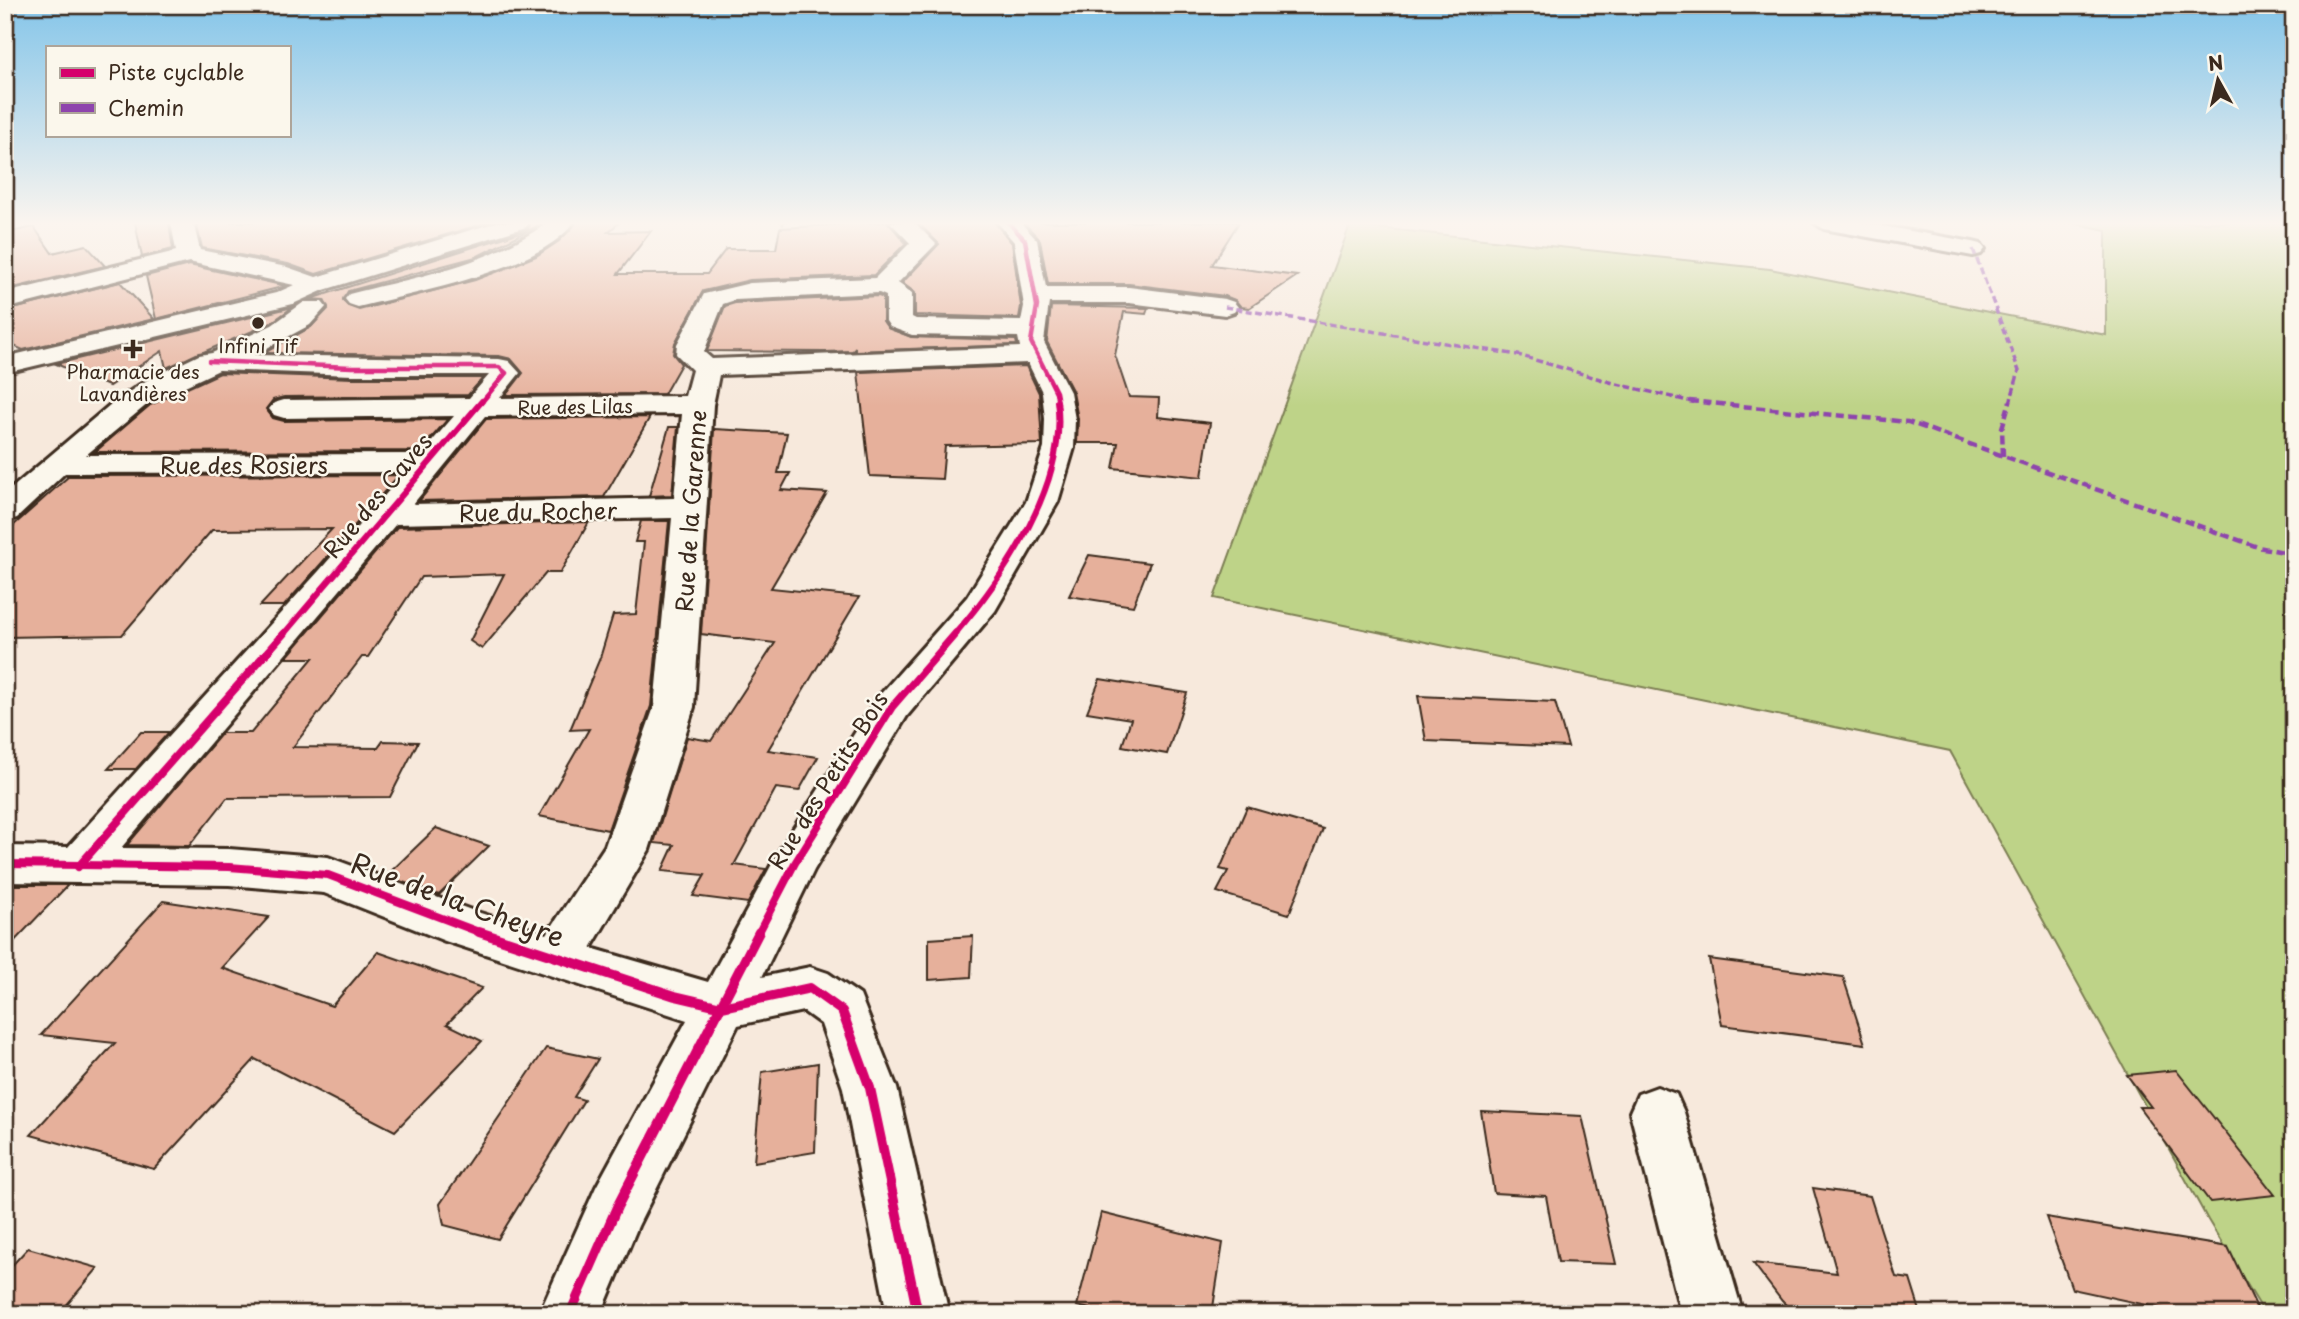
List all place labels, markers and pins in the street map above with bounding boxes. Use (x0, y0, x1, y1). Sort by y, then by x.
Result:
marker: Infini Tif (250, 315, 266, 331)
place label: Infini Tif (219, 331, 299, 359)
marker: Pharmacie des Lavandières (125, 341, 141, 357)
place label: Pharmacie des Lavandières (66, 357, 200, 407)

